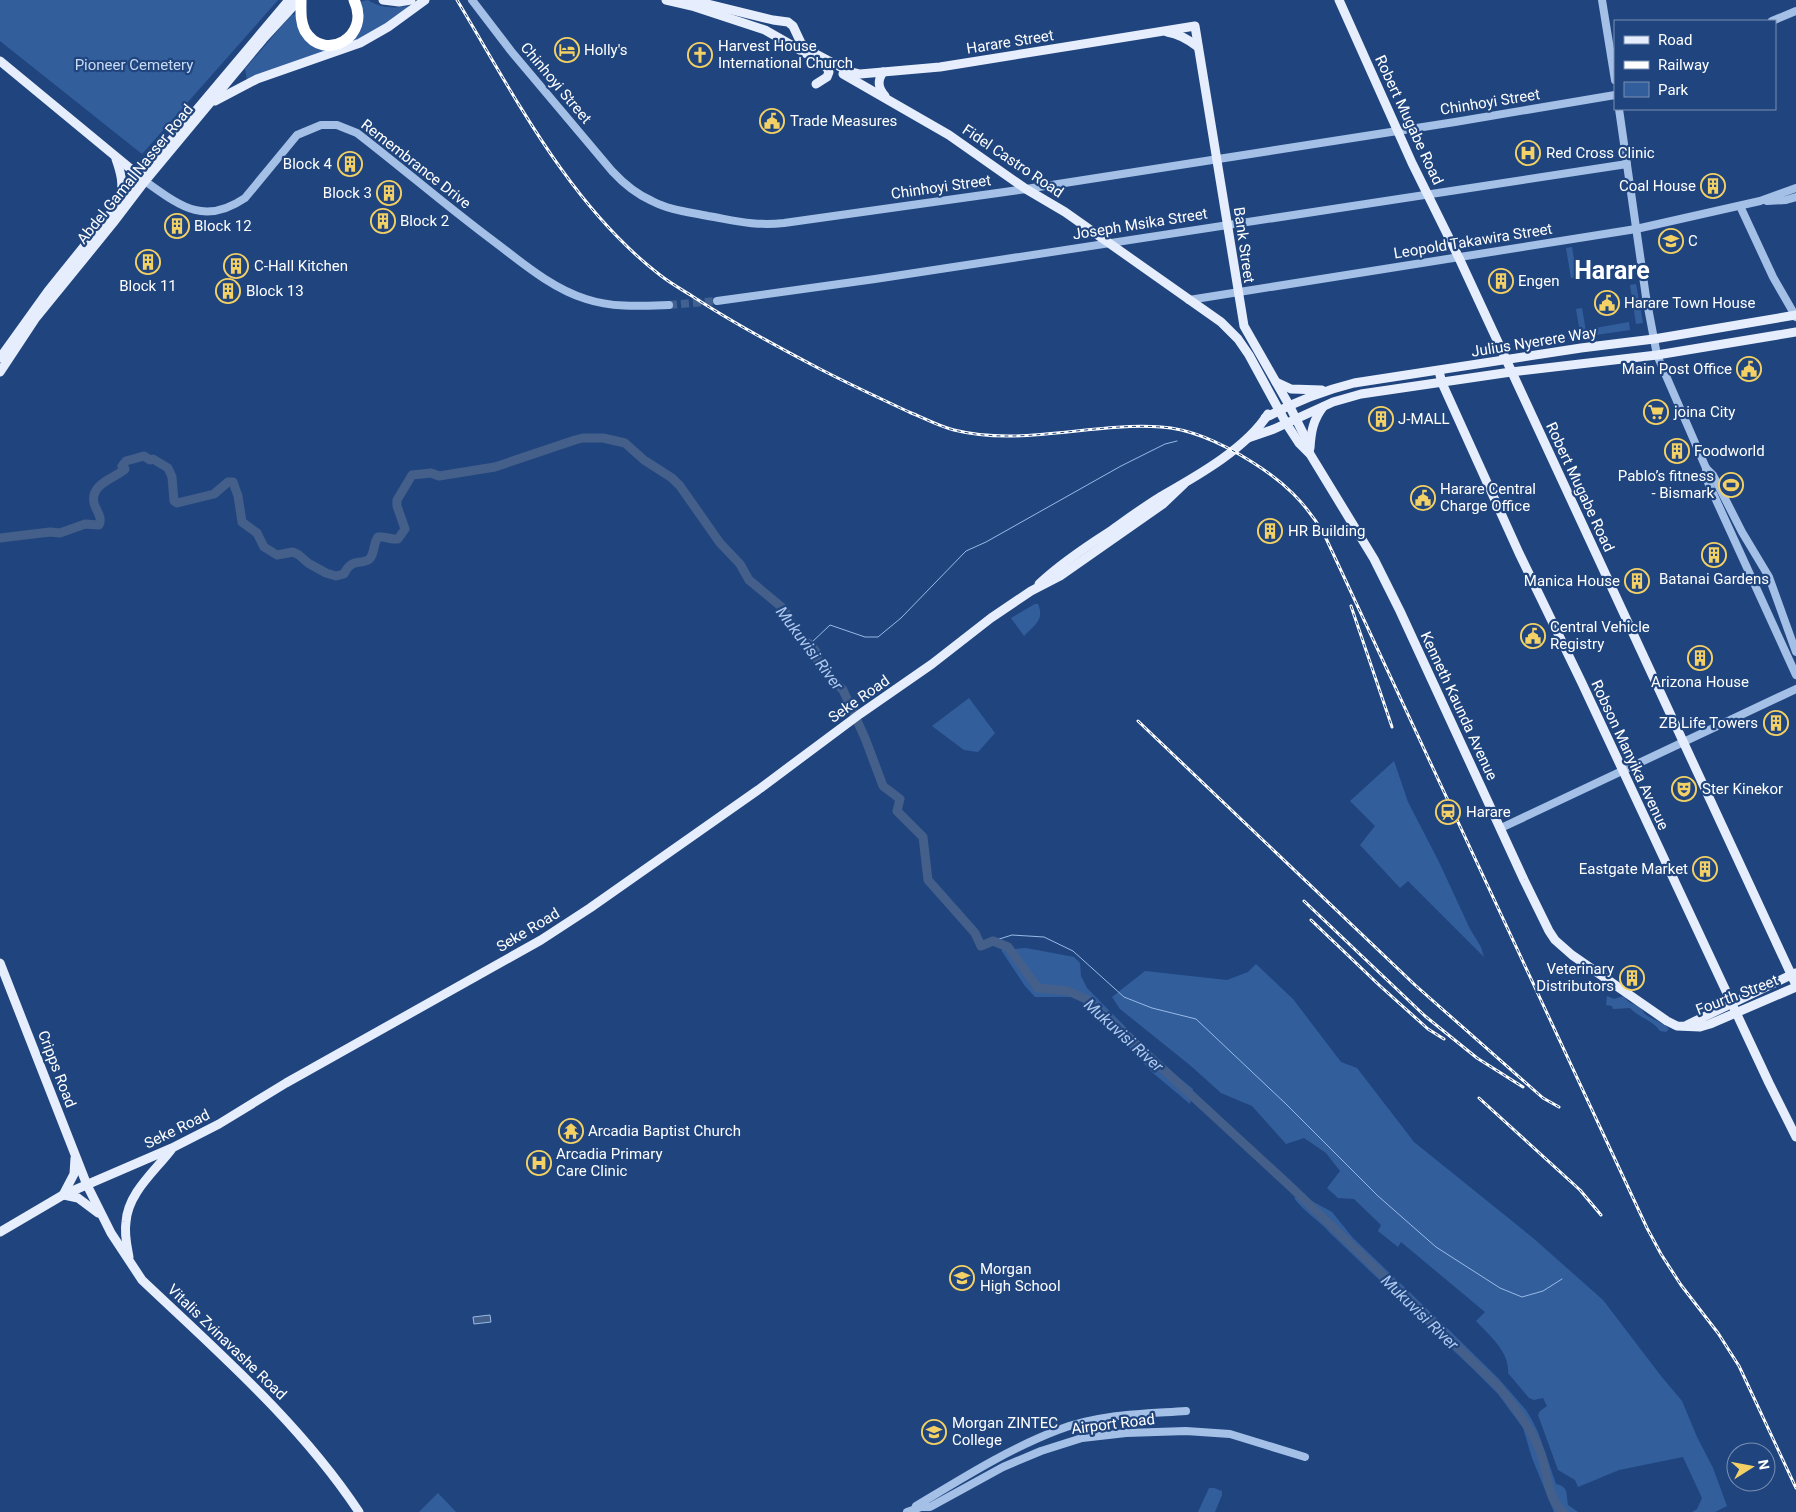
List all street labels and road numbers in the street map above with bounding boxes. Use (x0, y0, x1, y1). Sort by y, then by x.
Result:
street label: Harare Street (965, 26, 1055, 58)
street label: Chinhoyi Street (517, 39, 595, 127)
street label: Robert Mugabe Road (1371, 52, 1447, 188)
street label: Chinhoyi Street (1439, 85, 1541, 119)
street label: Abdel Gamal Nasser Road (73, 100, 197, 248)
street label: Remembrance Drive (358, 116, 475, 212)
street label: Fidel Castro Road (959, 121, 1067, 201)
street label: Chinhoyi Street (890, 171, 992, 203)
street label: Joseph Msika Street (1071, 204, 1209, 244)
street label: Bank Street (1230, 206, 1258, 284)
street label: Leopold Takawira Street (1392, 220, 1554, 262)
street label: Julius Nyerere Way (1470, 323, 1598, 361)
street label: Robert Mugabe Road (1542, 419, 1618, 555)
street label: Kenneth Kaunda Avenue (1417, 629, 1501, 783)
street label: Seke Road (825, 671, 893, 727)
street label: Robson Manyika Avenue (1587, 677, 1673, 833)
street label: Seke Road (493, 904, 563, 956)
street label: Fourth Street (1693, 971, 1781, 1019)
street label: Cripps Road (34, 1028, 80, 1110)
street label: Seke Road (141, 1105, 213, 1153)
street label: Vitalis Zvinavashe Road (164, 1280, 290, 1404)
street label: Airport Road (1070, 1410, 1156, 1438)

